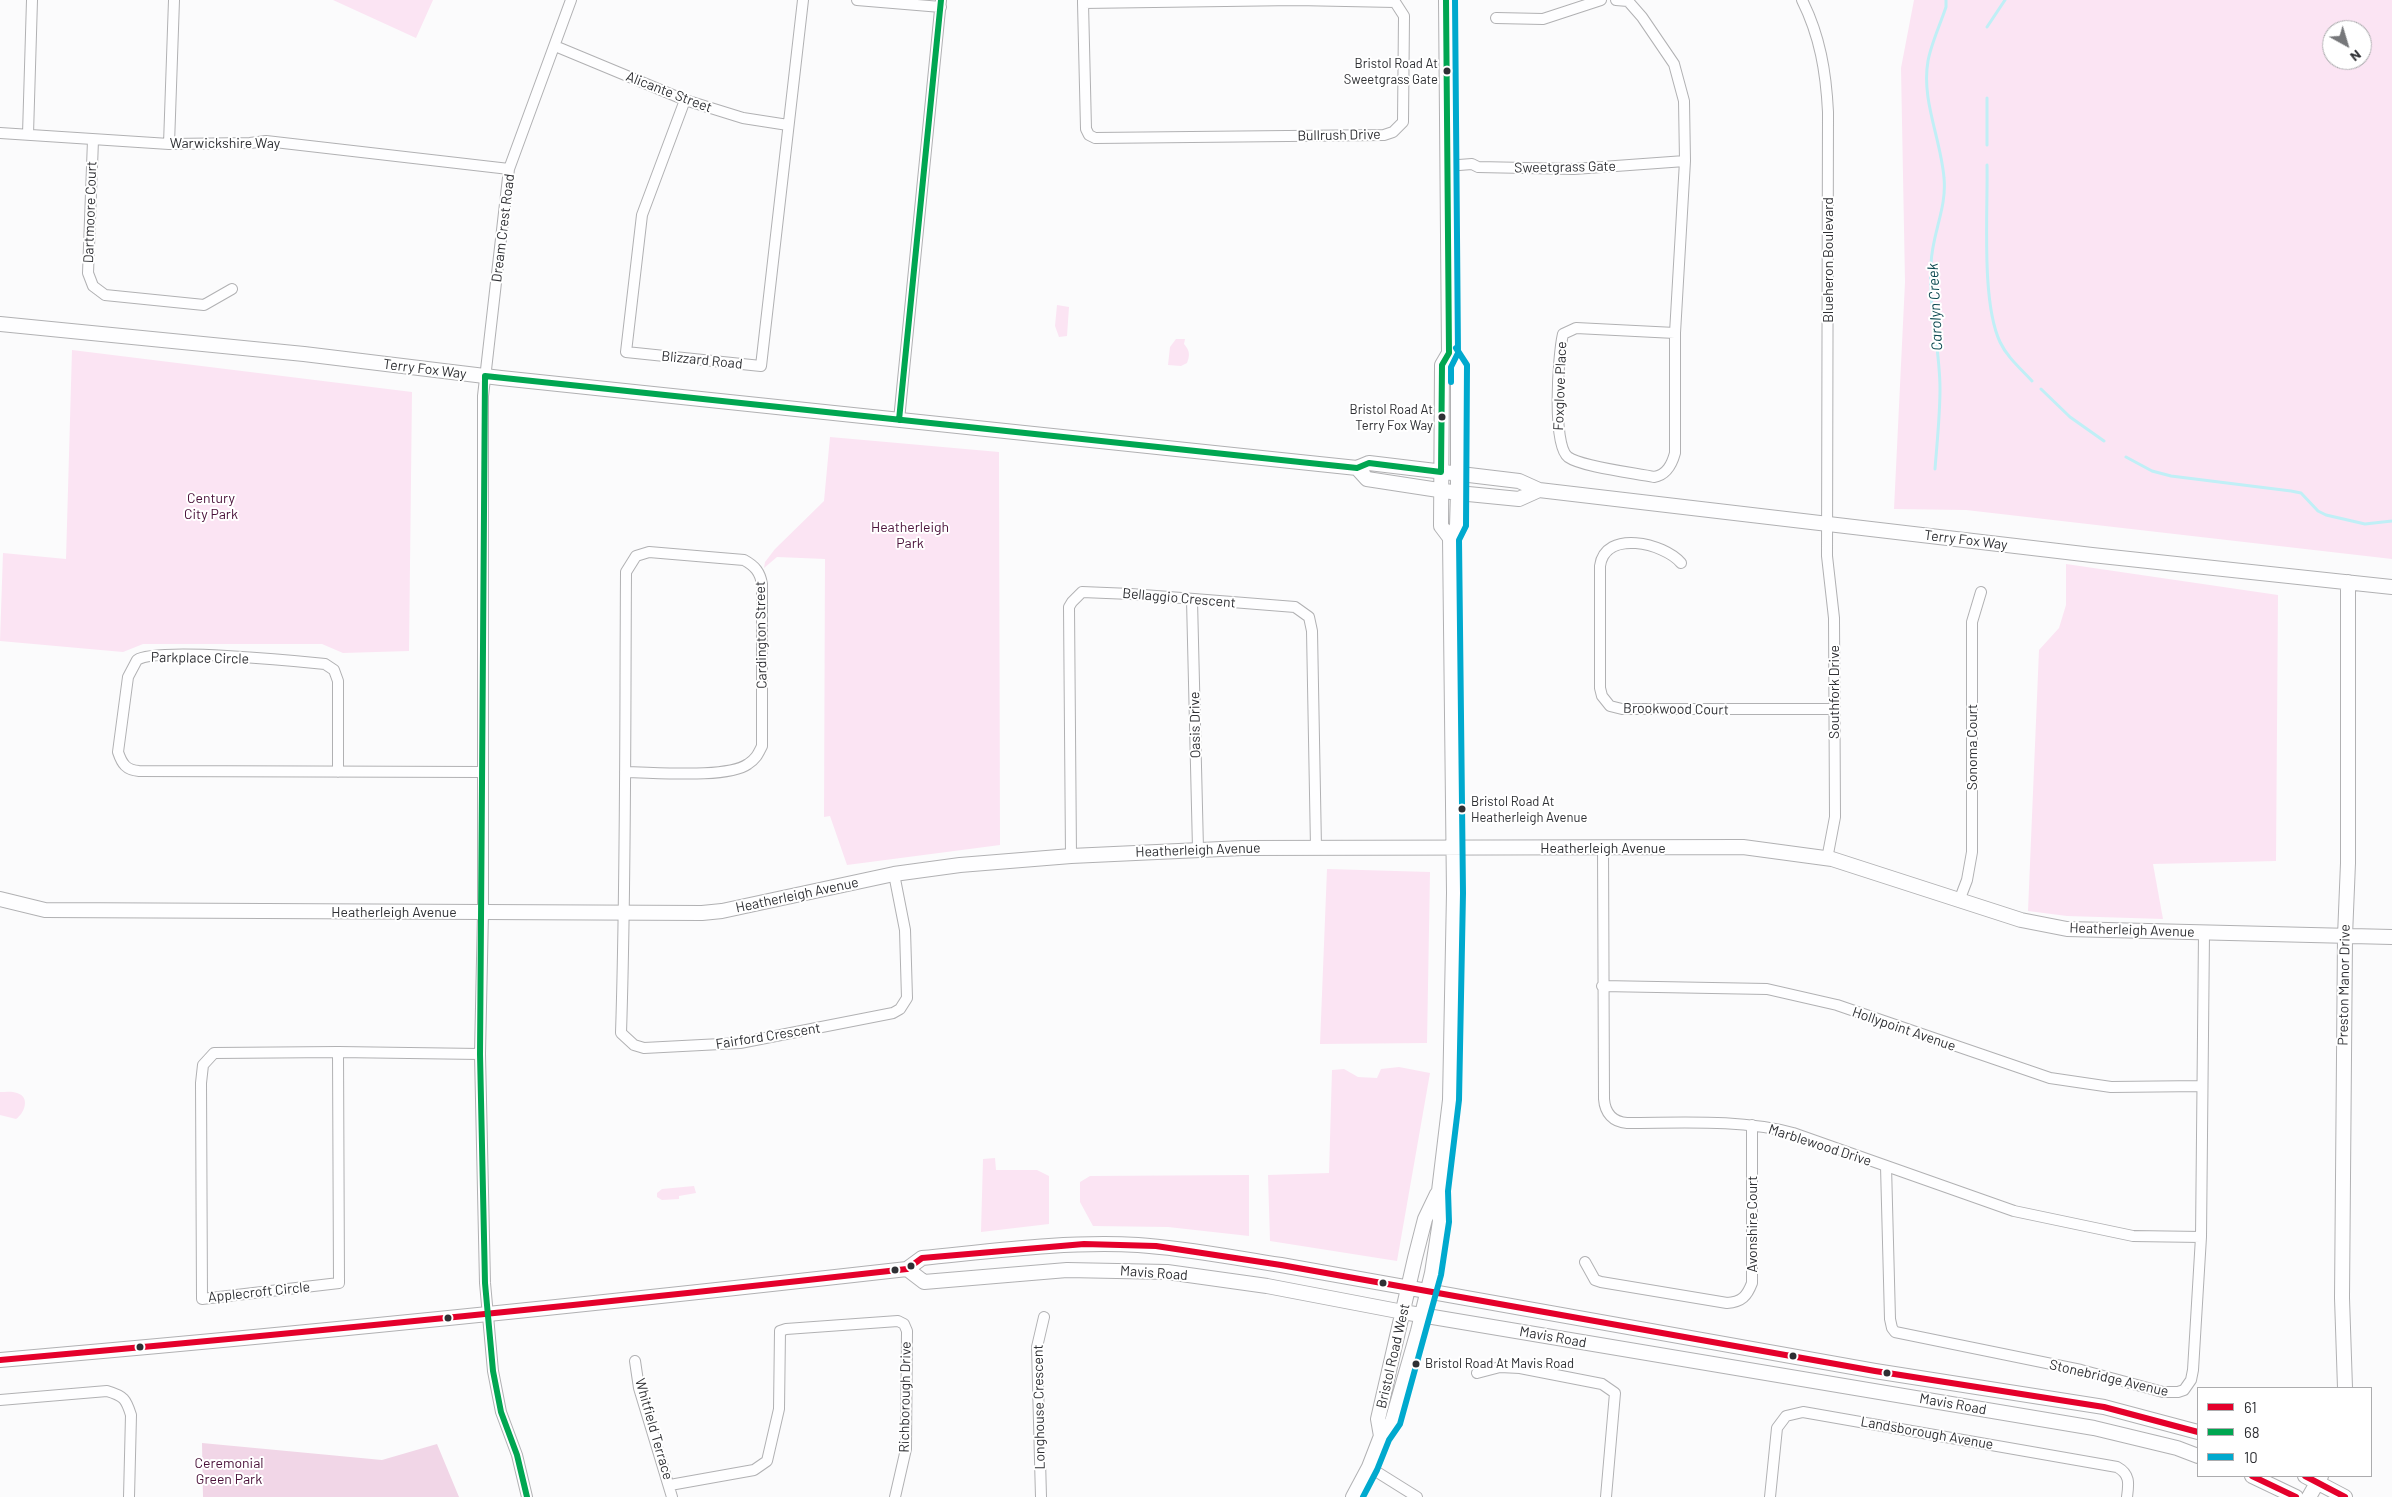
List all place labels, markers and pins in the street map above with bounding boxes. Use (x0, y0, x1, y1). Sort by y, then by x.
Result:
place label: Bristol Road At Sweetgrass Gate (1344, 56, 1438, 87)
marker: Bristol Road At Sweetgrass Gate (1442, 66, 1452, 76)
place label: Bristol Road At Terry Fox Way (1350, 402, 1433, 433)
marker: Bristol Road At Terry Fox Way (1437, 412, 1447, 422)
place label: Bristol Road At Heatherleigh Avenue (1471, 794, 1587, 825)
marker: Bristol Road At Heatherleigh Avenue (1457, 804, 1467, 814)
unlabelled marker (906, 1261, 916, 1271)
unlabelled marker (890, 1265, 900, 1275)
unlabelled marker (1378, 1278, 1388, 1288)
unlabelled marker (443, 1313, 453, 1323)
unlabelled marker (135, 1342, 145, 1352)
unlabelled marker (1788, 1351, 1798, 1361)
place label: Bristol Road At Mavis Road (1425, 1356, 1574, 1372)
marker: Bristol Road At Mavis Road (1411, 1359, 1421, 1369)
unlabelled marker (1882, 1368, 1892, 1378)

